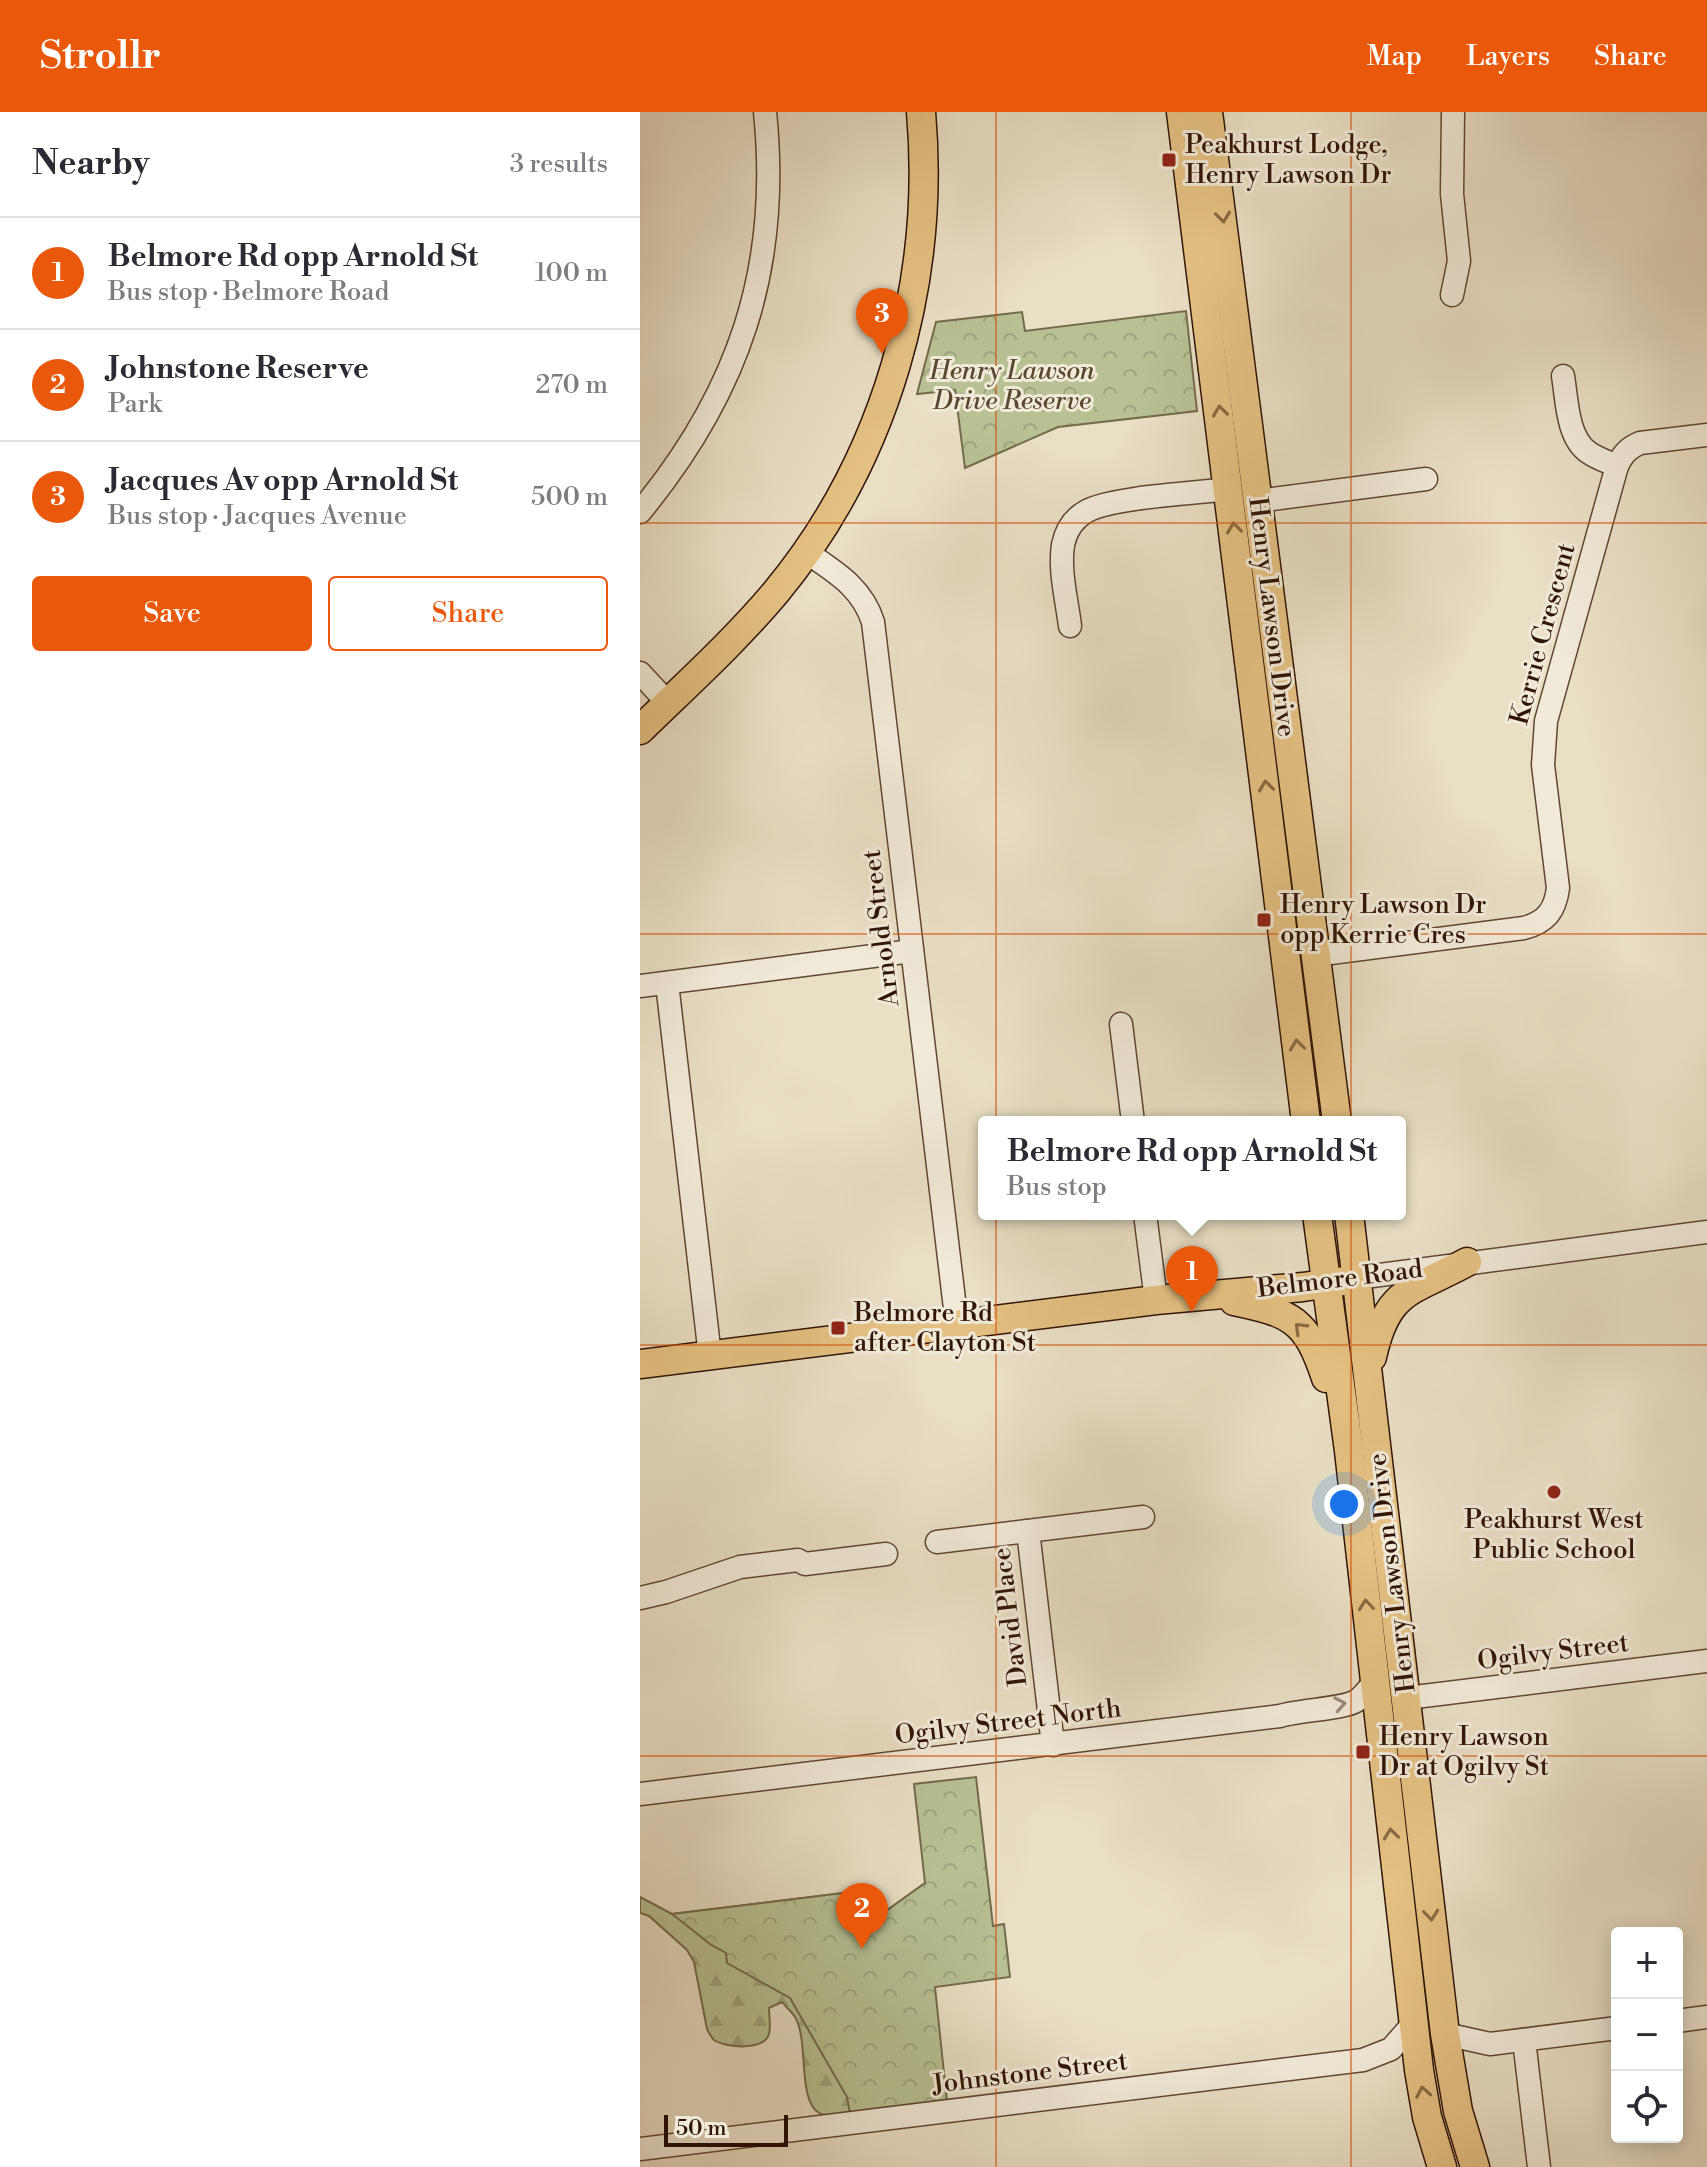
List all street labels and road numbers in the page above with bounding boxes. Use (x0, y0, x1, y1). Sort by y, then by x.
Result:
street label: Henry Lawson Drive (1241, 495, 1303, 739)
street label: Kerrie Crescent (1503, 540, 1583, 728)
street label: Arnold Street (855, 848, 907, 1009)
street label: Belmore Road (1255, 1253, 1425, 1305)
street label: Henry Lawson Drive (1361, 1451, 1423, 1695)
street label: David Place (986, 1546, 1034, 1688)
street label: Ogilvy Street (1476, 1627, 1630, 1677)
street label: Ogilvy Street North (893, 1692, 1123, 1752)
street label: Johnstone Street (930, 2045, 1129, 2101)

